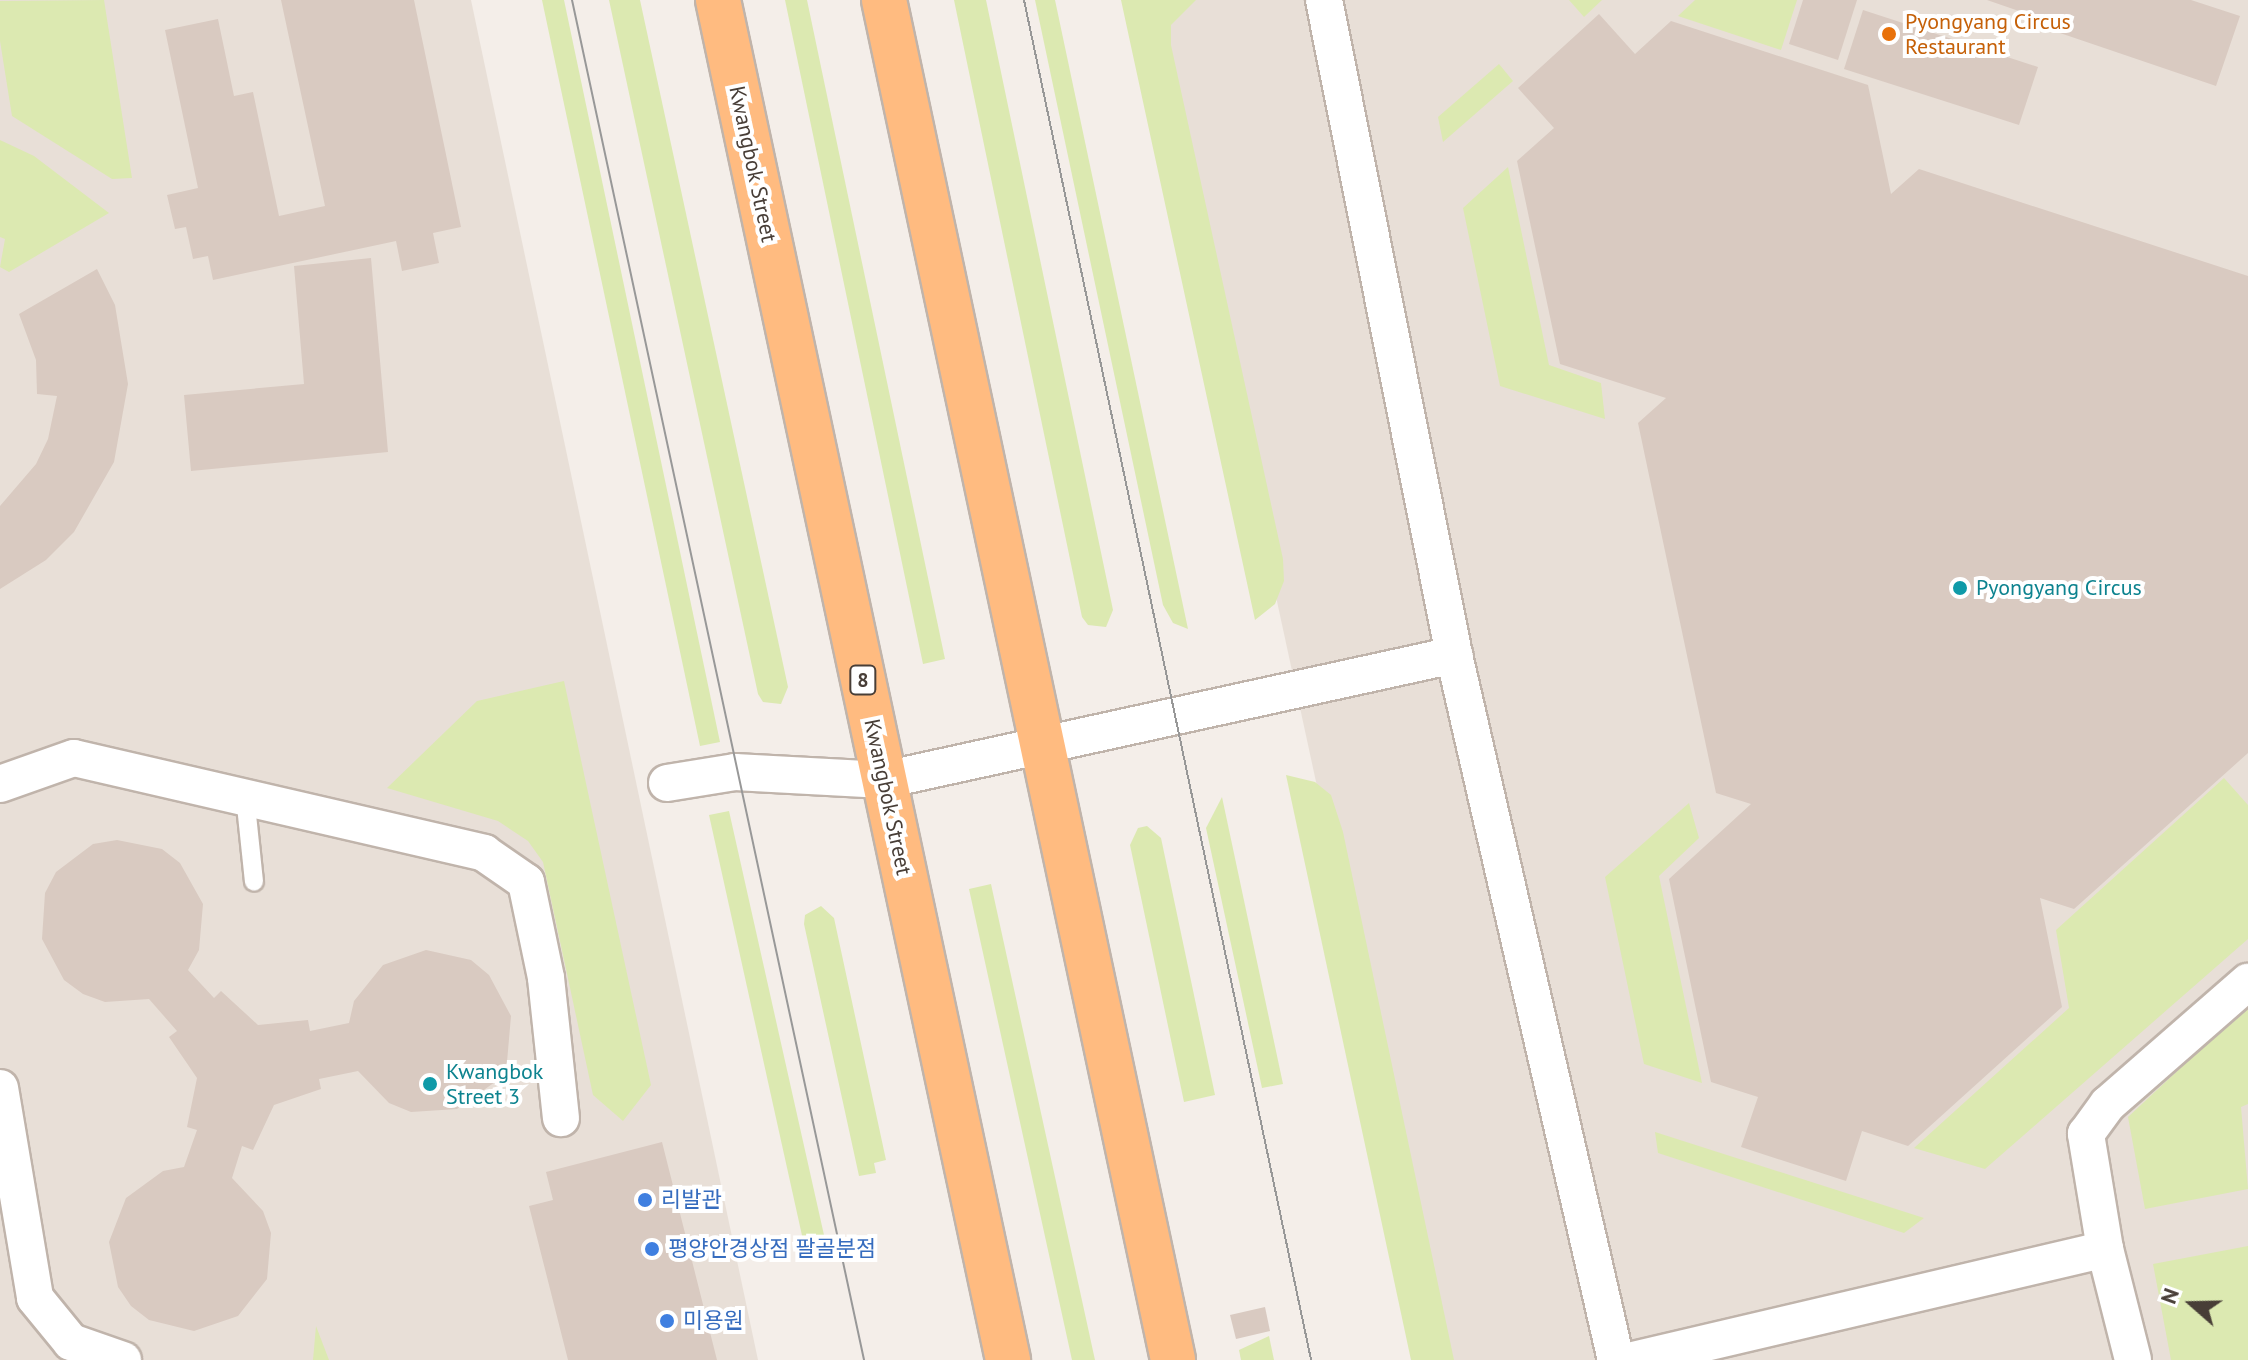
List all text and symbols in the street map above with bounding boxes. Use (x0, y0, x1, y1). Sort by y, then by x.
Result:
place label: Pyongyang Circus Restaurant (1905, 8, 2071, 60)
marker: Pyongyang Circus Restaurant (1880, 25, 1898, 43)
street label: Kwangbok Street (724, 83, 782, 245)
place label: Pyongyang Circus (1976, 575, 2142, 601)
marker: Pyongyang Circus (1951, 579, 1969, 597)
road number: 8 (849, 664, 877, 696)
street label: Kwangbok Street (859, 716, 917, 878)
place label: Kwangbok Street 3 (446, 1058, 543, 1110)
marker: Kwangbok Street 3 (421, 1075, 439, 1093)
place label: 리발관 (661, 1187, 722, 1213)
marker: 리발관 (636, 1191, 654, 1209)
place label: 평양안경상점 팔골분점 (668, 1236, 876, 1262)
marker: 평양안경상점 팔골분점 (643, 1240, 661, 1258)
north arrow (2152, 1264, 2232, 1344)
text: N (2154, 1284, 2185, 1307)
place label: 미용원 (683, 1308, 744, 1334)
marker: 미용원 (658, 1312, 676, 1330)

